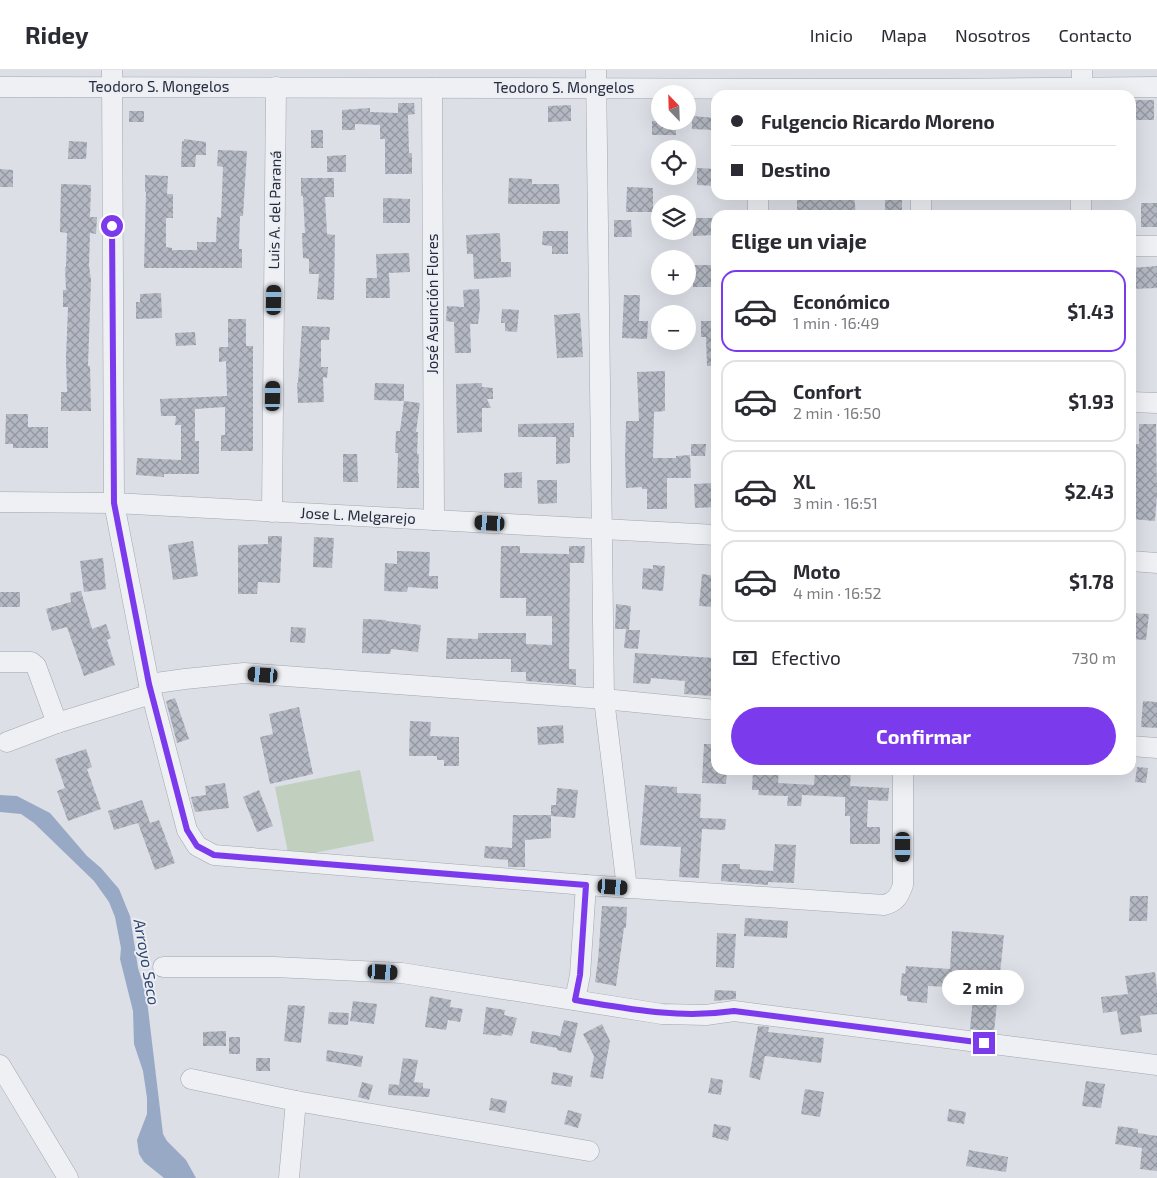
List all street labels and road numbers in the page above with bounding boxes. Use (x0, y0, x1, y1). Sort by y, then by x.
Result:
street label: Teodoro S. Mongelos (89, 77, 229, 95)
street label: Teodoro S. Mongelos (494, 78, 634, 96)
street label: Luis A. del Paraná (264, 150, 284, 270)
street label: José Asunción Flores (423, 234, 441, 374)
street label: Jose L. Melgarejo (300, 503, 416, 528)

